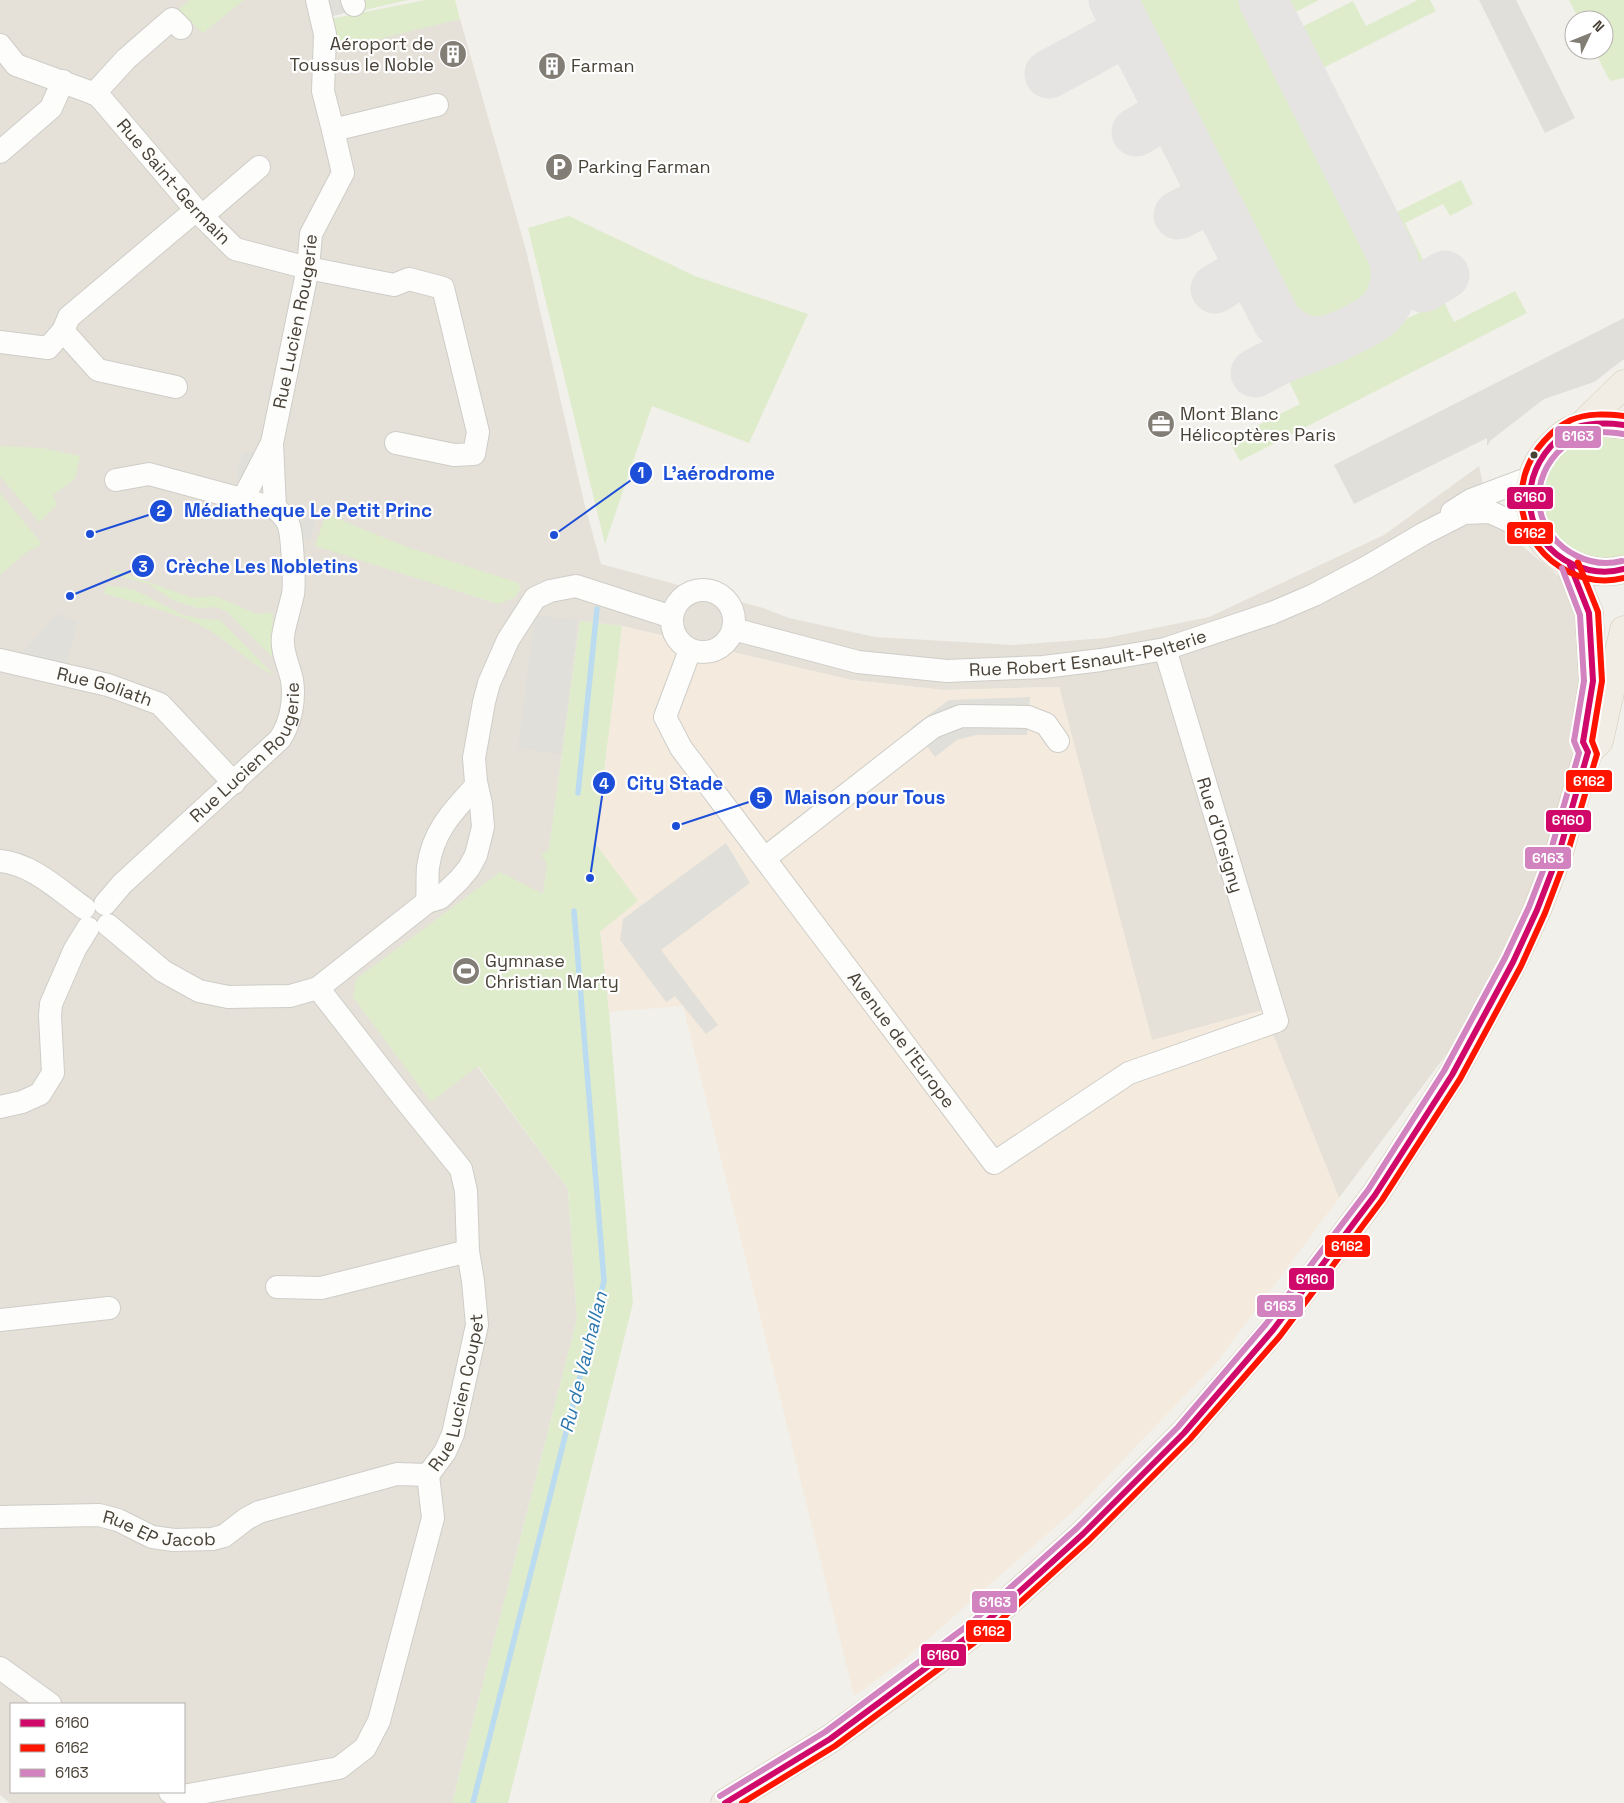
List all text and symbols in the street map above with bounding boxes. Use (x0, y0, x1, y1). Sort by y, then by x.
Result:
north arrow (1564, 10, 1614, 60)
text: N (1589, 17, 1608, 36)
place label: Aéroport de Toussus le Noble (290, 32, 434, 76)
building icon: Aéroport de Toussus le Noble (438, 39, 468, 69)
building icon: Farman (537, 51, 567, 81)
place label: Farman (571, 54, 635, 77)
street label: Rue Saint-Germain (112, 113, 236, 249)
parking icon: Parking Farman (544, 152, 574, 182)
place label: Parking Farman (578, 155, 711, 178)
street label: Rue Lucien Rougerie (267, 233, 322, 411)
place label: Mont Blanc Hélicoptères Paris (1180, 402, 1336, 446)
office icon: Mont Blanc Hélicoptères Paris (1146, 409, 1176, 439)
line badge: 6163 (1554, 425, 1602, 449)
text: 6163 (1562, 427, 1594, 445)
unlabelled marker (1529, 450, 1539, 460)
callout: L'aérodrome (628, 456, 786, 490)
text: L'aérodrome (663, 461, 775, 486)
text: 1 (638, 463, 644, 482)
line badge: 6160 (1506, 486, 1554, 510)
text: 6160 (1514, 488, 1546, 506)
callout: Médiatheque Le Petit Princ (149, 494, 442, 528)
text: Médiatheque Le Petit Princ (184, 498, 432, 523)
text: 2 (157, 501, 166, 520)
line badge: 6162 (1506, 521, 1554, 545)
text: 6162 (1514, 524, 1546, 542)
callout: Crèche Les Nobletins (130, 549, 368, 583)
text: Crèche Les Nobletins (166, 554, 358, 579)
text: 3 (138, 557, 148, 576)
street label: Rue Robert Esnault-Pelterie (968, 624, 1209, 681)
street label: Rue Goliath (55, 662, 156, 711)
street label: Rue Lucien Rougerie (185, 682, 304, 827)
callout: City Stade (591, 766, 733, 800)
line badge: 6162 (1565, 769, 1613, 793)
text: City Stade (627, 771, 723, 796)
text: 6162 (1573, 772, 1605, 790)
text: 4 (599, 774, 609, 793)
street label: Rue d'Orsigny (1192, 774, 1249, 895)
callout: Maison pour Tous (749, 781, 955, 815)
text: Maison pour Tous (785, 785, 945, 810)
text: 5 (756, 788, 766, 807)
line badge: 6160 (1545, 809, 1592, 833)
text: 6160 (1552, 811, 1584, 829)
line badge: 6163 (1524, 846, 1572, 870)
text: 6163 (1532, 849, 1564, 867)
place label: Gymnase Christian Marty (485, 949, 619, 993)
sports icon: Gymnase Christian Marty (451, 956, 481, 986)
street label: Avenue de l'Europe (843, 967, 960, 1112)
line badge: 6162 (1324, 1234, 1371, 1258)
text: 6162 (1331, 1237, 1363, 1255)
line badge: 6160 (1288, 1267, 1335, 1291)
text: 6160 (1296, 1270, 1328, 1288)
water label: Ru de Vauhallan (554, 1289, 613, 1435)
line badge: 6163 (1256, 1294, 1304, 1318)
text: 6163 (1264, 1297, 1296, 1315)
street label: Rue Lucien Coupet (423, 1313, 488, 1476)
street label: Rue EP Jacob (100, 1505, 216, 1551)
line badge: 6163 (971, 1590, 1018, 1614)
text: 6163 (979, 1593, 1011, 1611)
line badge: 6162 (965, 1619, 1012, 1643)
text: 6162 (973, 1622, 1005, 1640)
line badge: 6160 (920, 1643, 967, 1667)
text: 6160 (927, 1646, 959, 1664)
legend (10, 1703, 185, 1793)
text: 6160 (55, 1713, 89, 1732)
text: 6162 (55, 1738, 89, 1757)
text: 6163 (55, 1763, 89, 1782)

